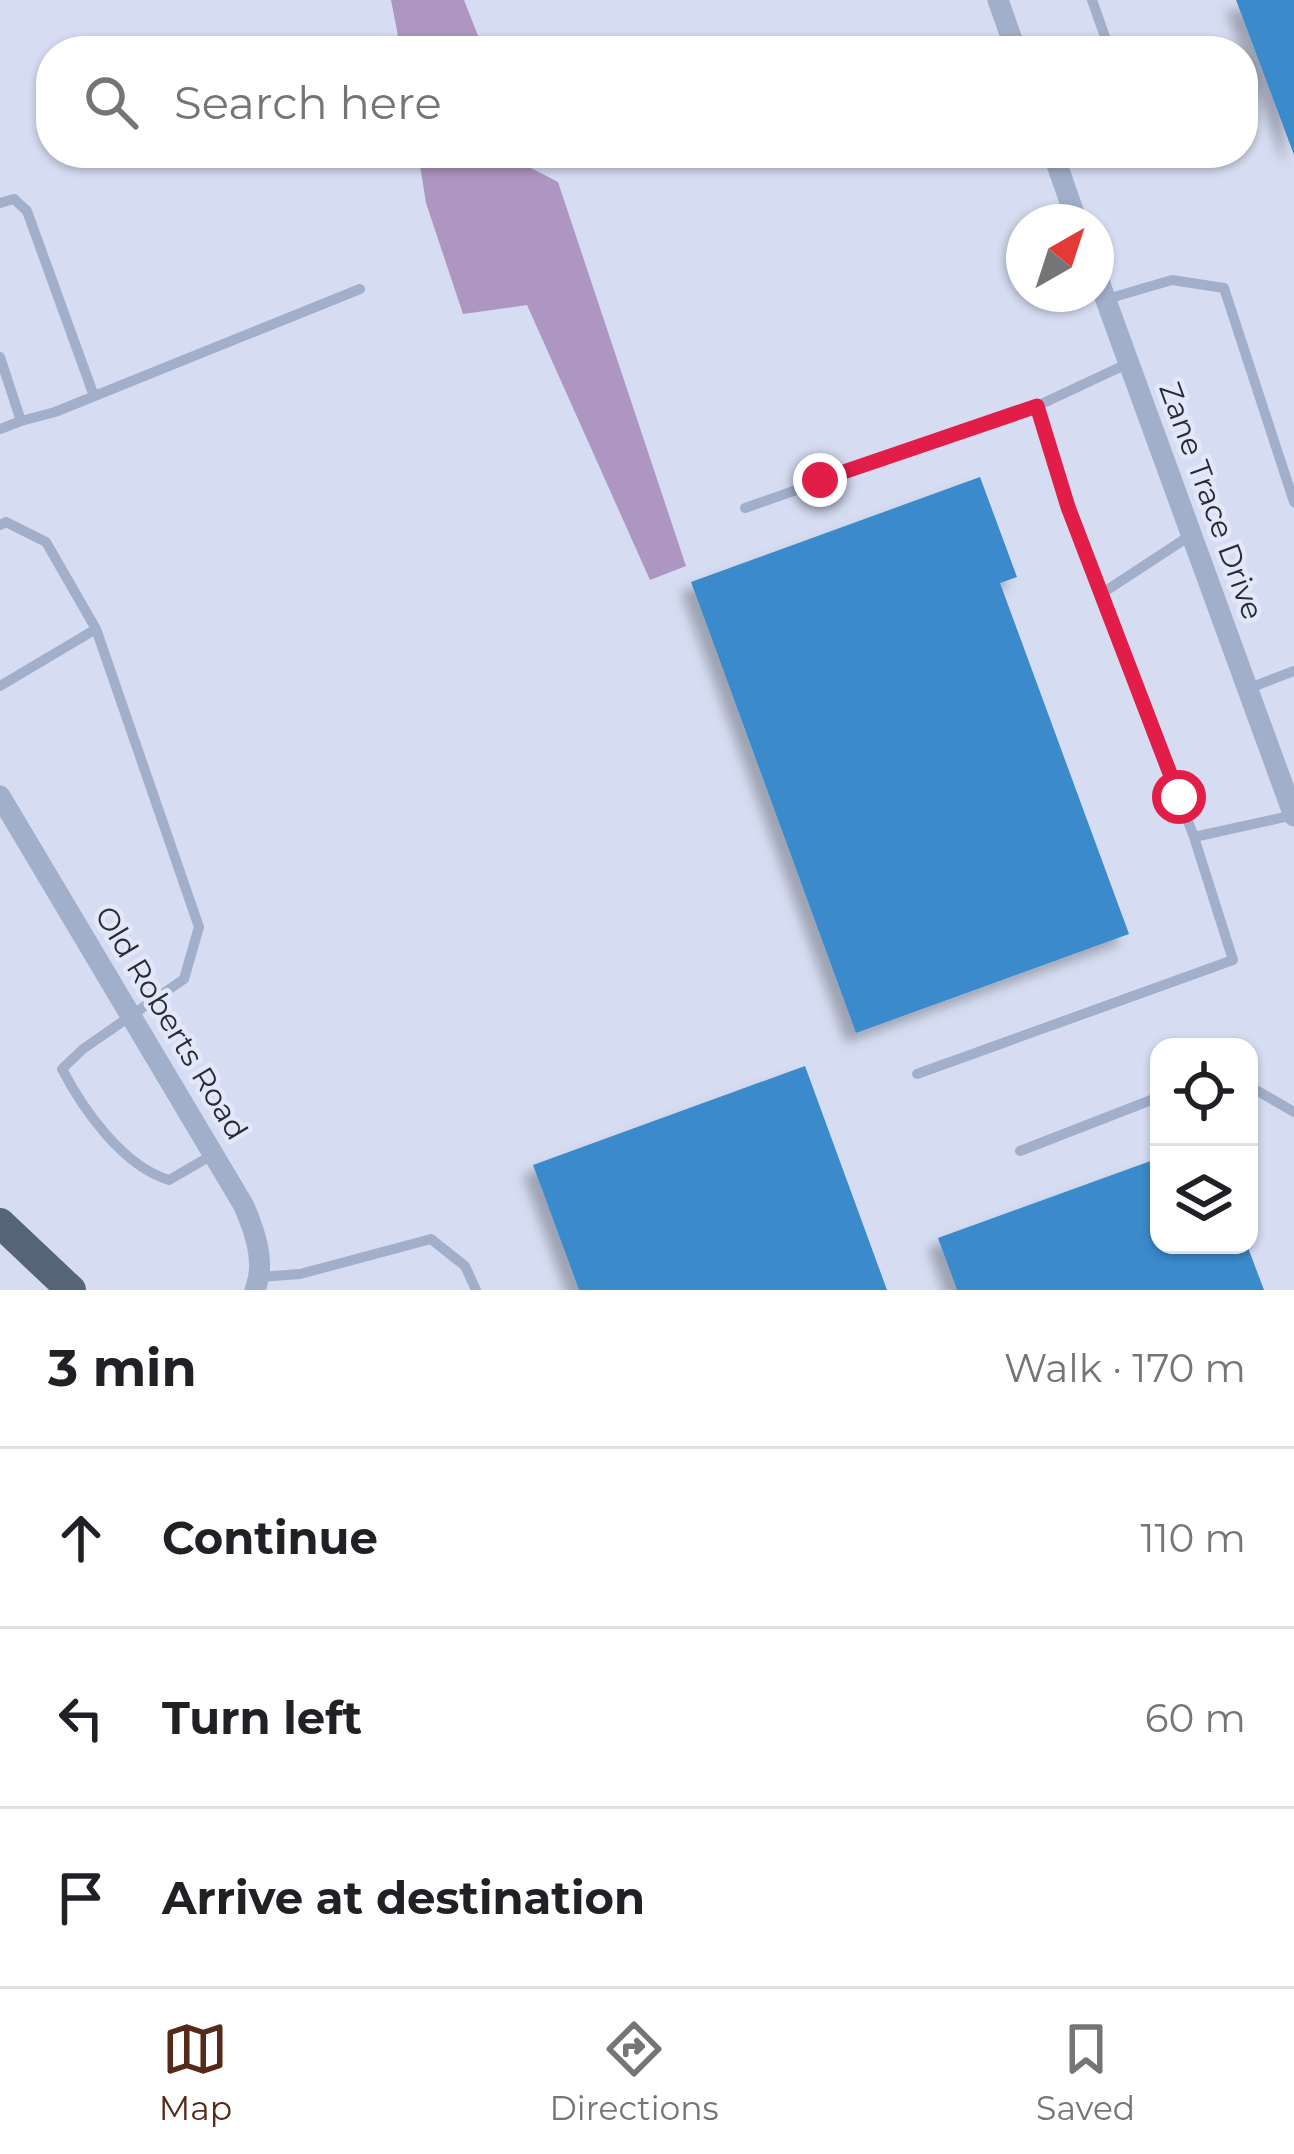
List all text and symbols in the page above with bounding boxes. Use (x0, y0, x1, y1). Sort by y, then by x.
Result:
search box (36, 36, 1258, 168)
icon: search (78, 69, 144, 135)
text: Search here (174, 75, 442, 130)
north arrow (1006, 204, 1114, 312)
street label: Zane Trace Drive (1151, 377, 1272, 625)
route end (793, 453, 847, 507)
route start (1152, 770, 1206, 824)
street label: Old Roberts Road (87, 899, 256, 1146)
map controls (1150, 1038, 1258, 1254)
button: locate (1150, 1038, 1258, 1146)
button: layers (1150, 1146, 1258, 1254)
text: 3 min (48, 1337, 197, 1399)
text: Walk · 170 m (1004, 1344, 1246, 1392)
icon: ahead (48, 1505, 114, 1571)
text: Continue (162, 1510, 378, 1565)
text: 110 m (1140, 1514, 1246, 1562)
icon: left (48, 1685, 114, 1751)
text: Turn left (162, 1690, 362, 1745)
text: 60 m (1145, 1694, 1246, 1742)
icon: arrive (48, 1865, 114, 1931)
text: Arrive at destination (162, 1870, 645, 1925)
tab: Map (159, 2016, 232, 2128)
tab: Directions (550, 2016, 719, 2128)
tab: Saved (1036, 2016, 1135, 2128)

